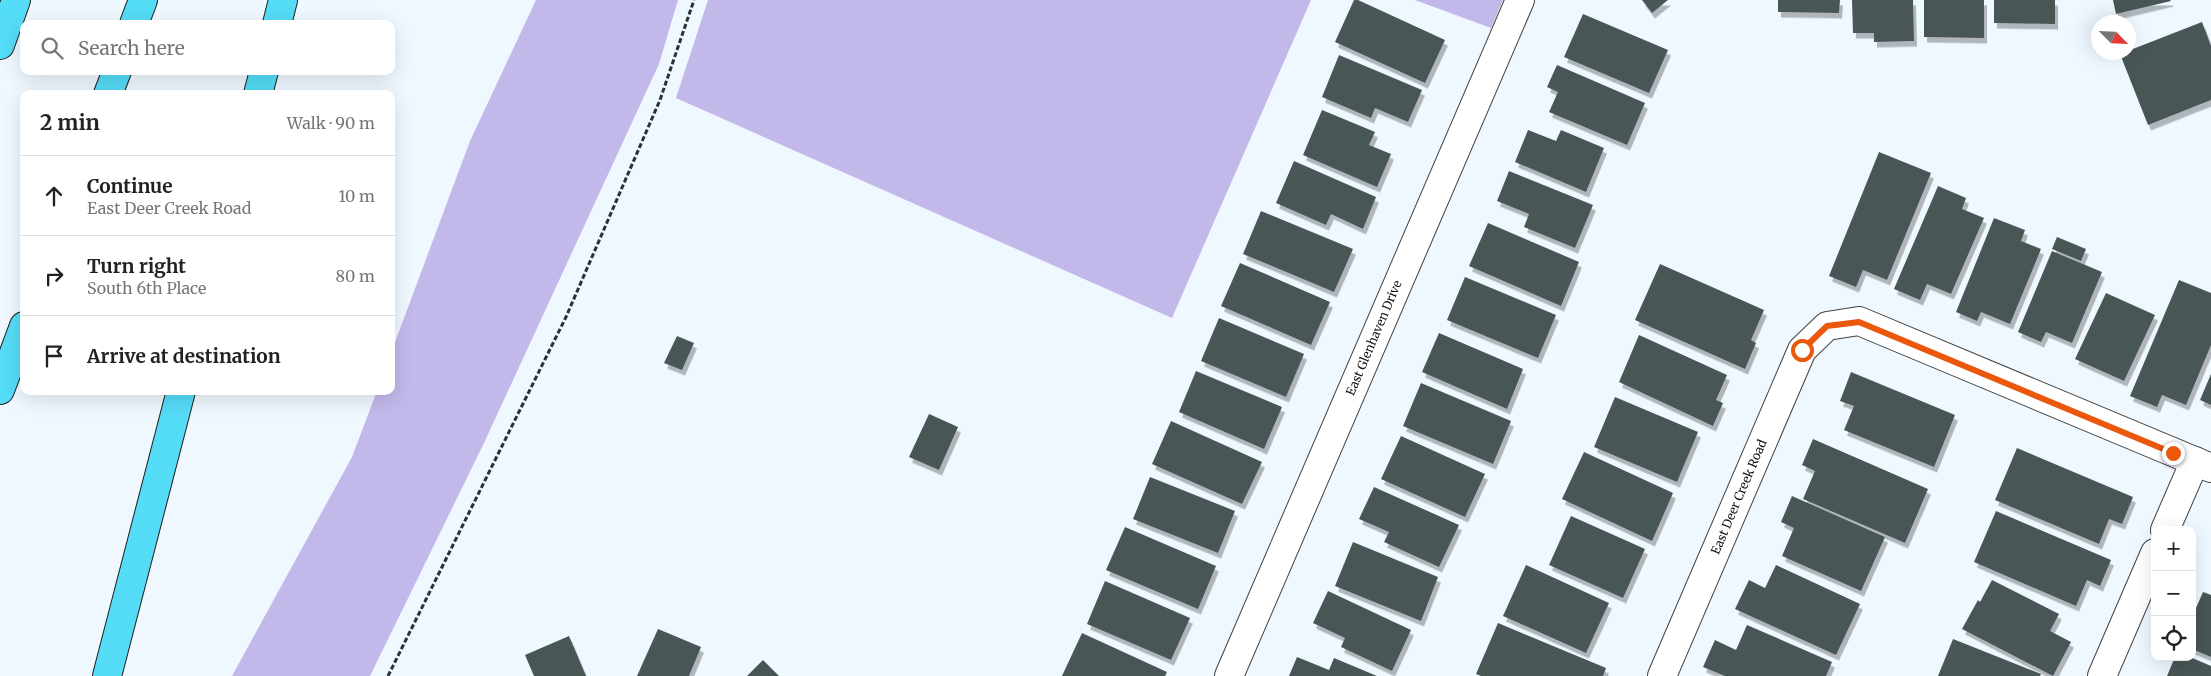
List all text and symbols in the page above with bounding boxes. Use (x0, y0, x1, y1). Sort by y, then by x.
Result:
north arrow (2091, 15, 2136, 60)
search box (20, 20, 395, 75)
icon: search (38, 34, 66, 62)
text: Search here (78, 36, 185, 60)
text: 2 min (40, 109, 100, 136)
text: Walk · 90 m (287, 113, 375, 133)
text: Continue (87, 174, 173, 198)
icon: ahead (40, 182, 68, 210)
text: 10 m (338, 186, 375, 206)
text: East Deer Creek Road (87, 198, 251, 218)
text: Turn right (87, 254, 186, 278)
icon: right (40, 262, 68, 290)
text: 80 m (336, 266, 375, 286)
text: South 6th Place (87, 278, 206, 298)
street label: East Glenhaven Drive (1342, 278, 1405, 398)
route start (1791, 339, 1814, 362)
icon: arrive (40, 342, 68, 370)
text: Arrive at destination (87, 344, 281, 368)
street label: East Deer Creek Road (1708, 437, 1770, 556)
route end (2162, 442, 2185, 465)
map controls (2151, 526, 2196, 661)
button: + (2151, 526, 2196, 571)
button: − (2151, 571, 2196, 616)
button: locate (2151, 616, 2196, 661)

